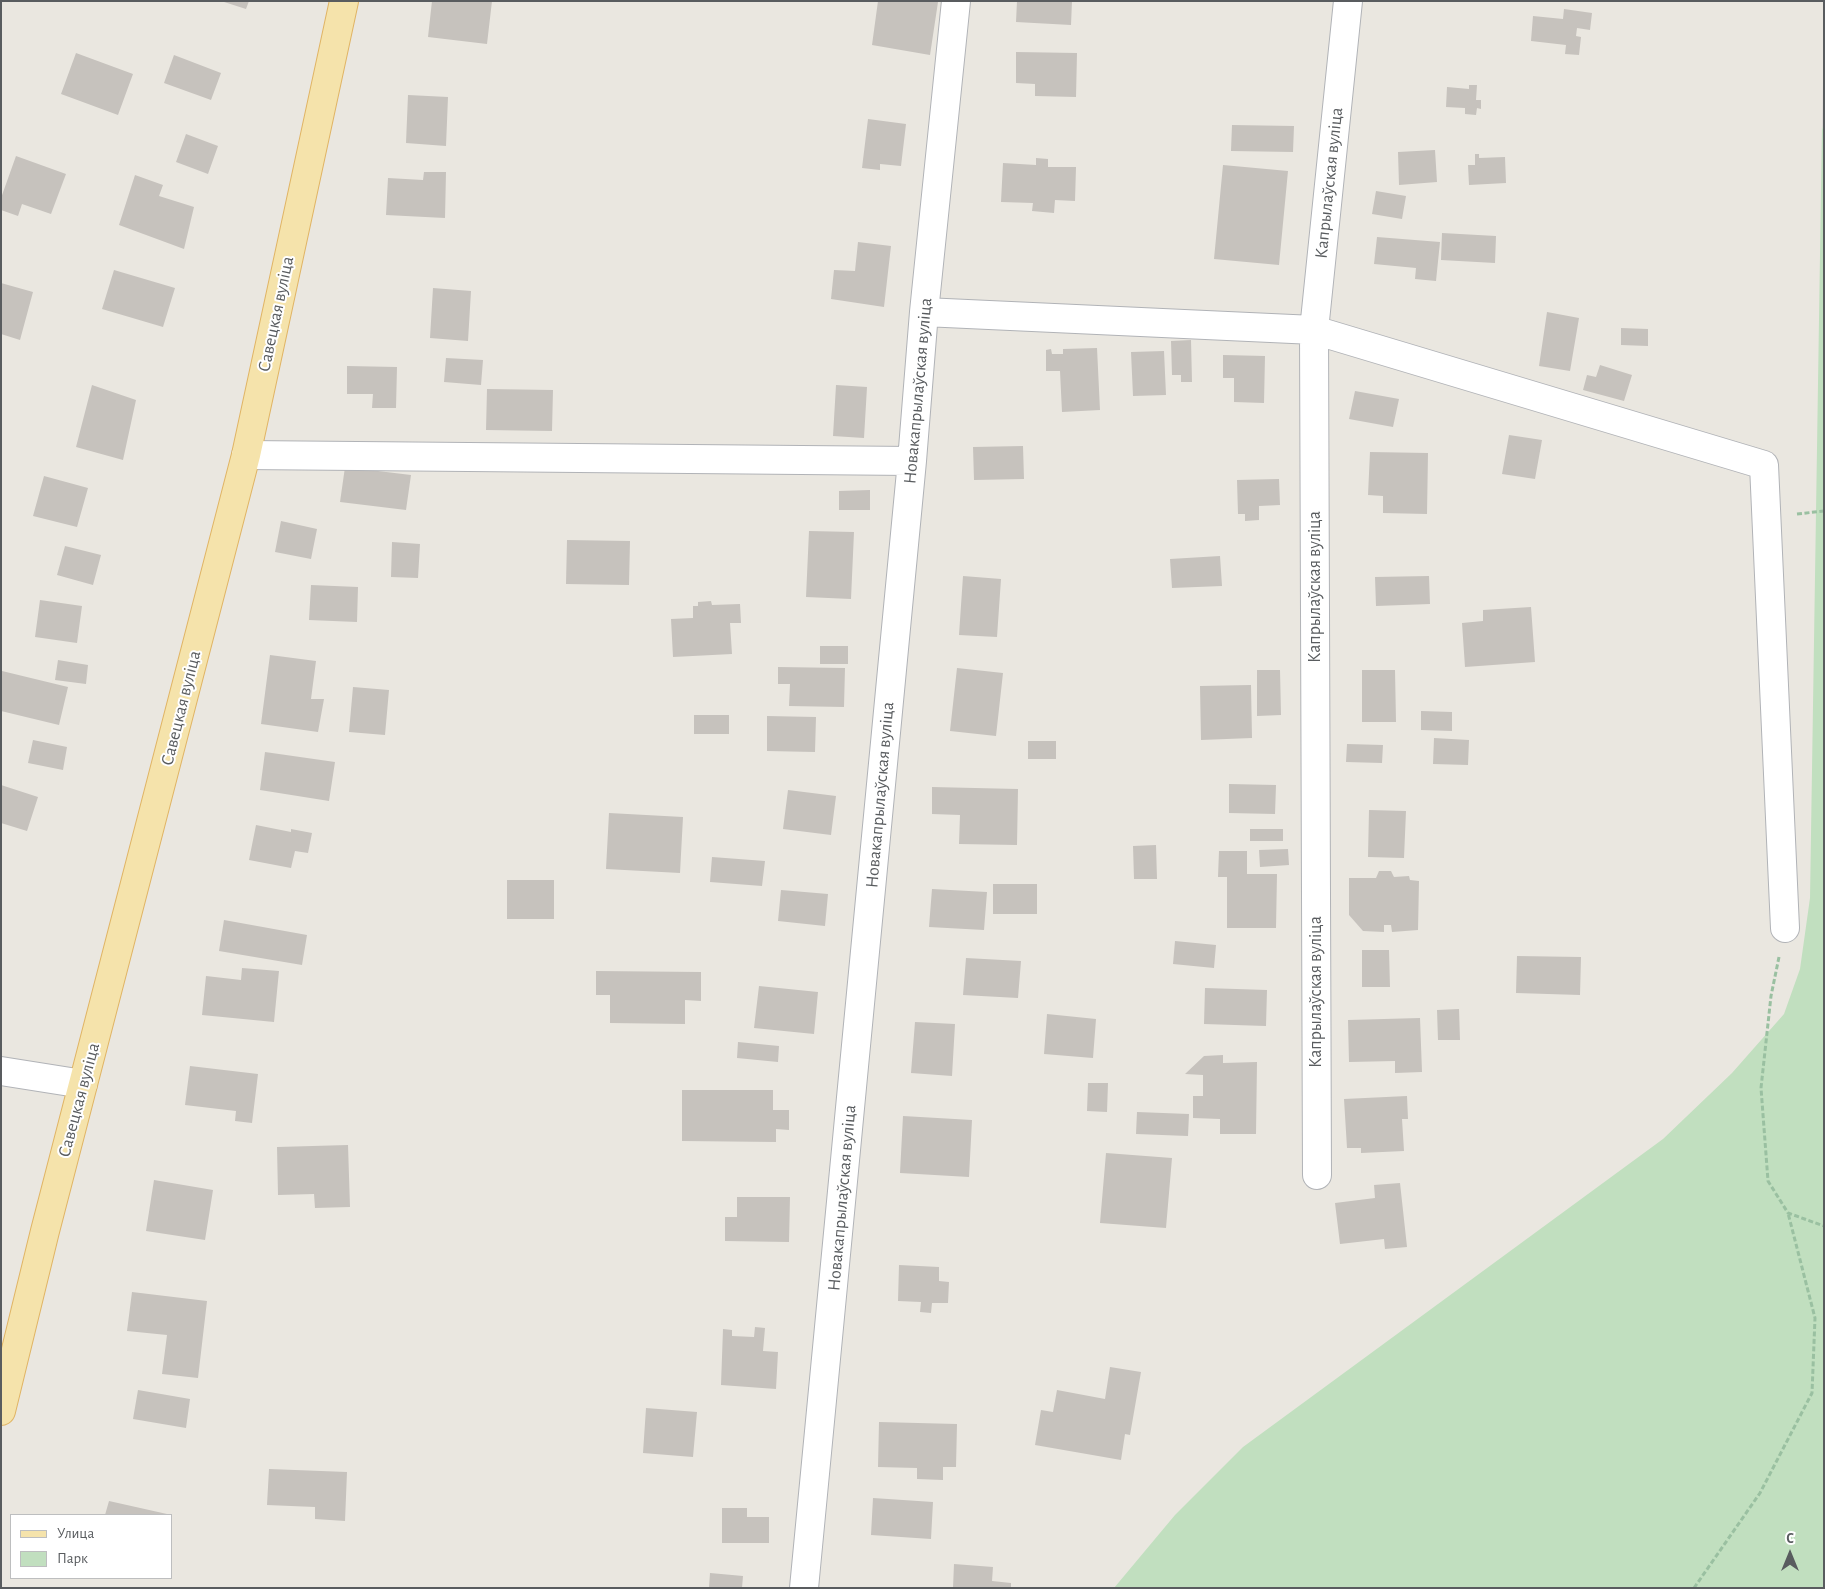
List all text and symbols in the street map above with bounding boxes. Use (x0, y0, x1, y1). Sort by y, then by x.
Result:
street label: Капрылаўская вуліца (1310, 106, 1348, 260)
street label: Савецкая вуліца (253, 254, 299, 374)
street label: Новакапрылаўская вуліца (899, 297, 937, 485)
street label: Капрылаўская вуліца (1304, 511, 1326, 663)
street label: Савецкая вуліца (156, 648, 206, 768)
street label: Новакапрылаўская вуліца (861, 701, 899, 889)
street label: Капрылаўская вуліца (1305, 916, 1327, 1068)
street label: Савецкая вуліца (53, 1040, 105, 1160)
street label: Новакапрылаўская вуліца (823, 1104, 861, 1292)
legend (10, 1514, 172, 1579)
text: Улица (57, 1526, 94, 1541)
north arrow (1765, 1529, 1815, 1579)
text: С (1786, 1532, 1794, 1546)
text: Парк (57, 1551, 88, 1566)

